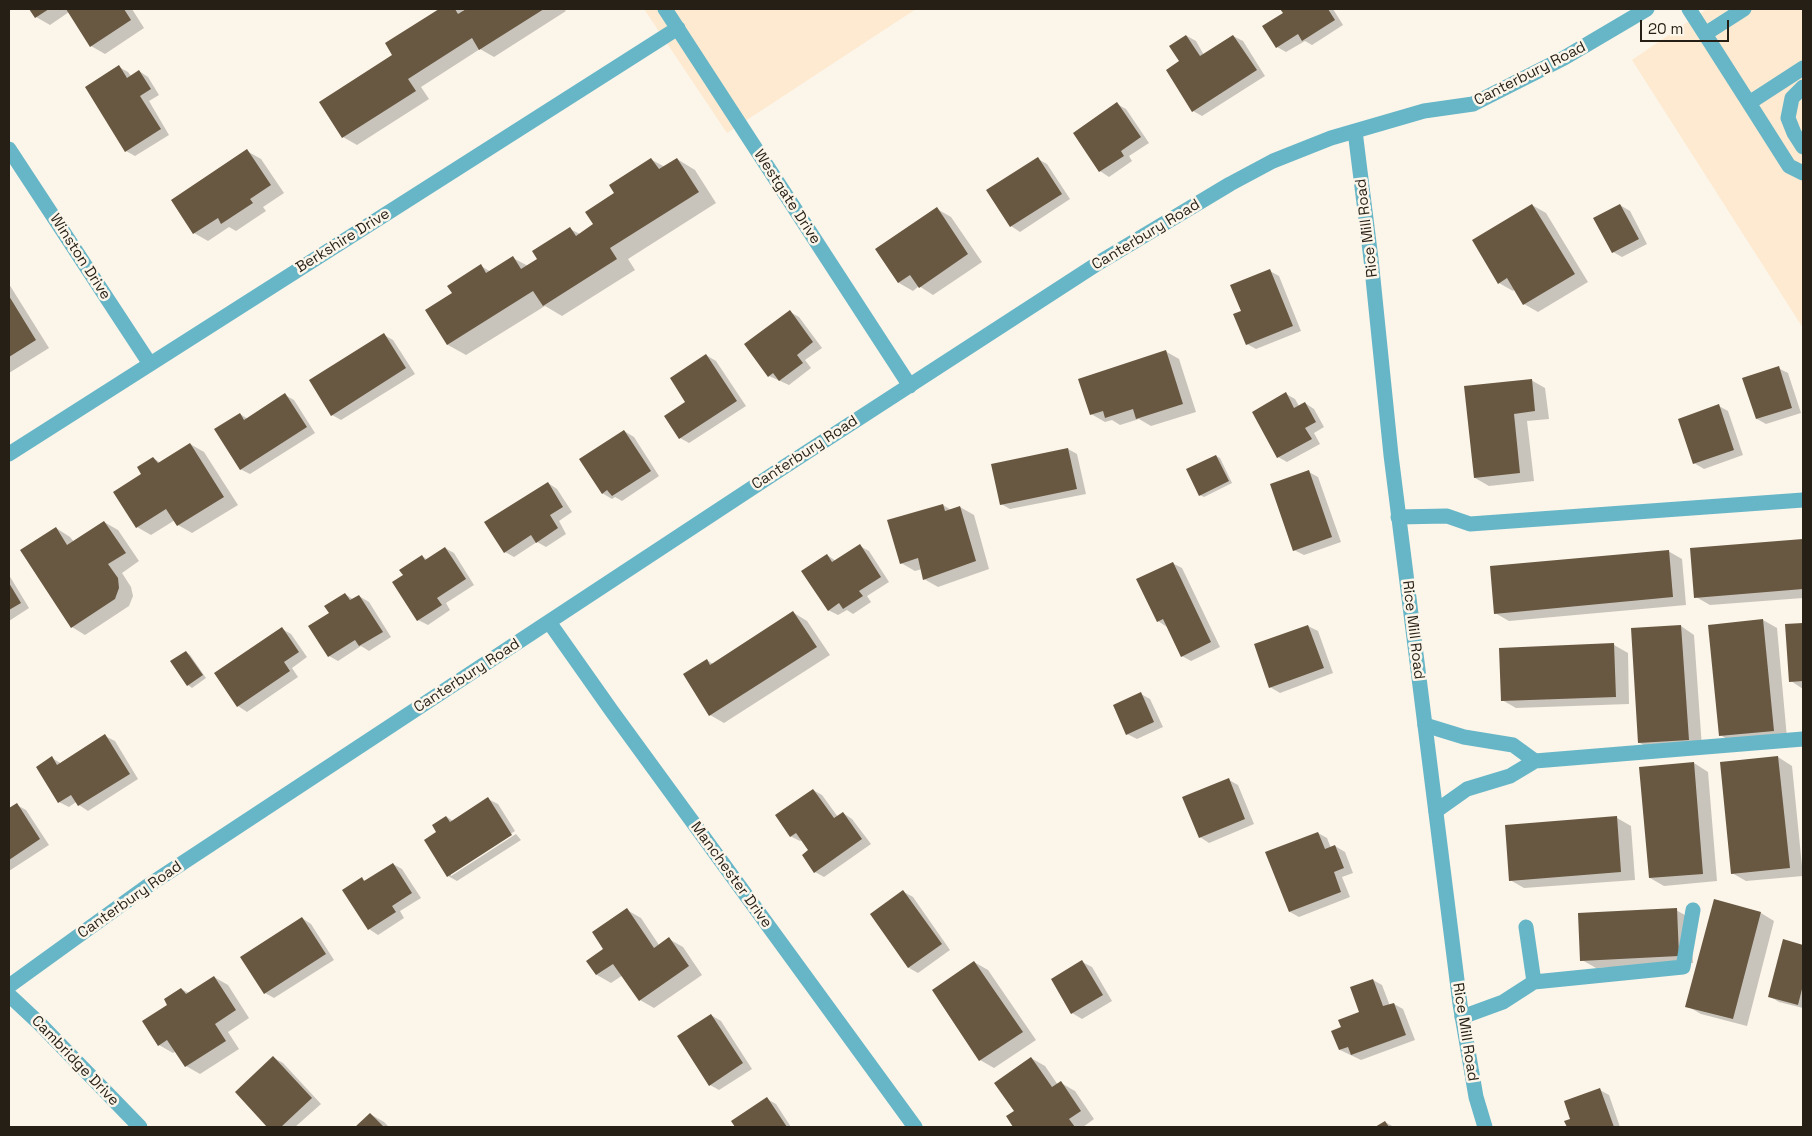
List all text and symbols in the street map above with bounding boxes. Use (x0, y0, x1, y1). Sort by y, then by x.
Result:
scale bar (1642, 10, 1731, 42)
text: 20 m (1648, 19, 1683, 38)
street label: Canterbury Road (1471, 38, 1589, 110)
street label: Westgate Drive (750, 146, 824, 248)
street label: Rice Mill Road (1352, 178, 1382, 278)
street label: Canterbury Road (1089, 196, 1203, 274)
street label: Berkshire Drive (293, 205, 393, 277)
street label: Winston Drive (46, 211, 114, 303)
street label: Canterbury Road (749, 412, 861, 494)
street label: Rice Mill Road (1398, 580, 1428, 680)
street label: Canterbury Road (411, 635, 523, 717)
street label: Manchester Drive (687, 819, 775, 931)
street label: Canterbury Road (75, 857, 185, 943)
street label: Rice Mill Road (1448, 981, 1482, 1083)
street label: Cambridge Drive (28, 1012, 122, 1110)

